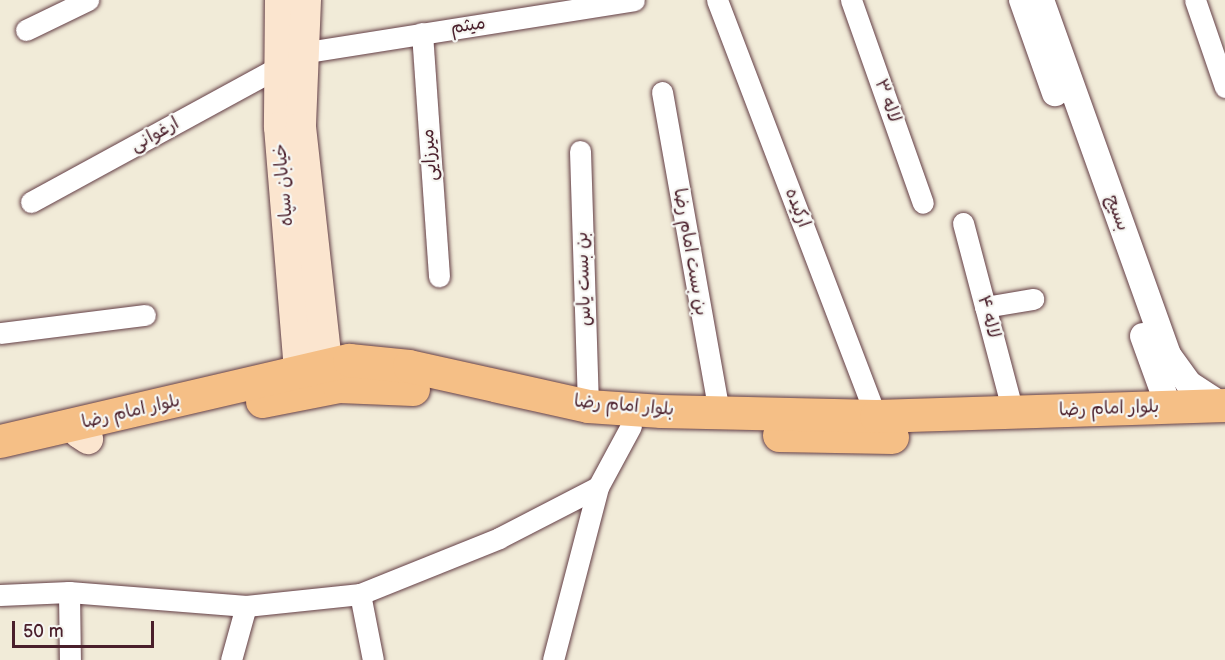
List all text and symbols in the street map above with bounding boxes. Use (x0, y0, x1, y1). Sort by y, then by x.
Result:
street label: میثم (449, 13, 487, 39)
street label: لاله ۳ (869, 76, 905, 126)
street label: ارغوانی (127, 113, 183, 157)
street label: میرزایی (417, 128, 443, 182)
street label: خیابان سپاه (270, 143, 298, 227)
street label: ارکیده (780, 185, 814, 231)
street label: بن بست امام رضا (668, 187, 712, 317)
street label: بسیج (1101, 192, 1133, 234)
street label: بن بست یاس (572, 231, 596, 327)
street label: لاله ۴ (972, 293, 1004, 341)
street label: بلوار امام رضا (80, 390, 182, 434)
street label: بلوار امام رضا (573, 391, 675, 421)
street label: بلوار امام رضا (1059, 396, 1159, 422)
scale bar (15, 609, 158, 647)
text: 50 m (23, 621, 64, 642)

